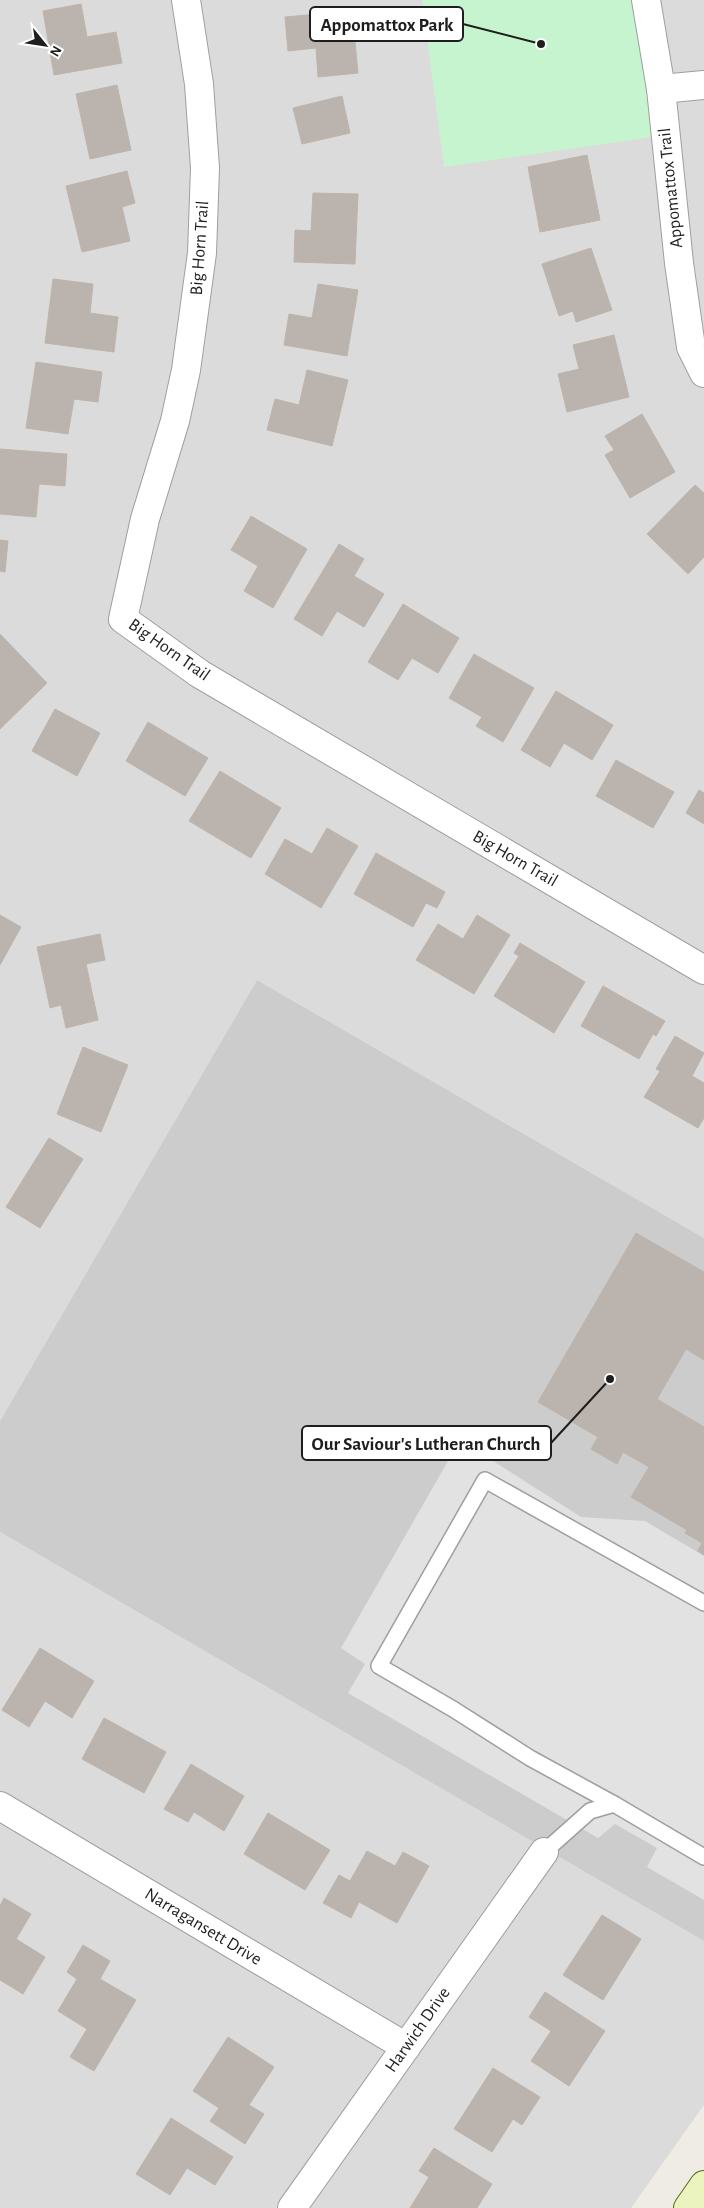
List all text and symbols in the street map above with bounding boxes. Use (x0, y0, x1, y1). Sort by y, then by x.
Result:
callout: Appomattox Park (310, 7, 463, 41)
text: Appomattox Park (321, 16, 454, 35)
north arrow (20, 20, 70, 70)
text: N (47, 43, 64, 59)
street label: Appomattox Trail (656, 127, 686, 249)
street label: Big Horn Trail (188, 200, 212, 296)
street label: Big Horn Trail (125, 615, 213, 685)
street label: Big Horn Trail (469, 827, 561, 891)
callout: Our Saviour's Lutheran Church (302, 1426, 551, 1460)
text: Our Saviour's Lutheran Church (312, 1435, 541, 1454)
street label: Narragansett Drive (142, 1885, 264, 1969)
street label: Harwich Drive (382, 1984, 454, 2076)

